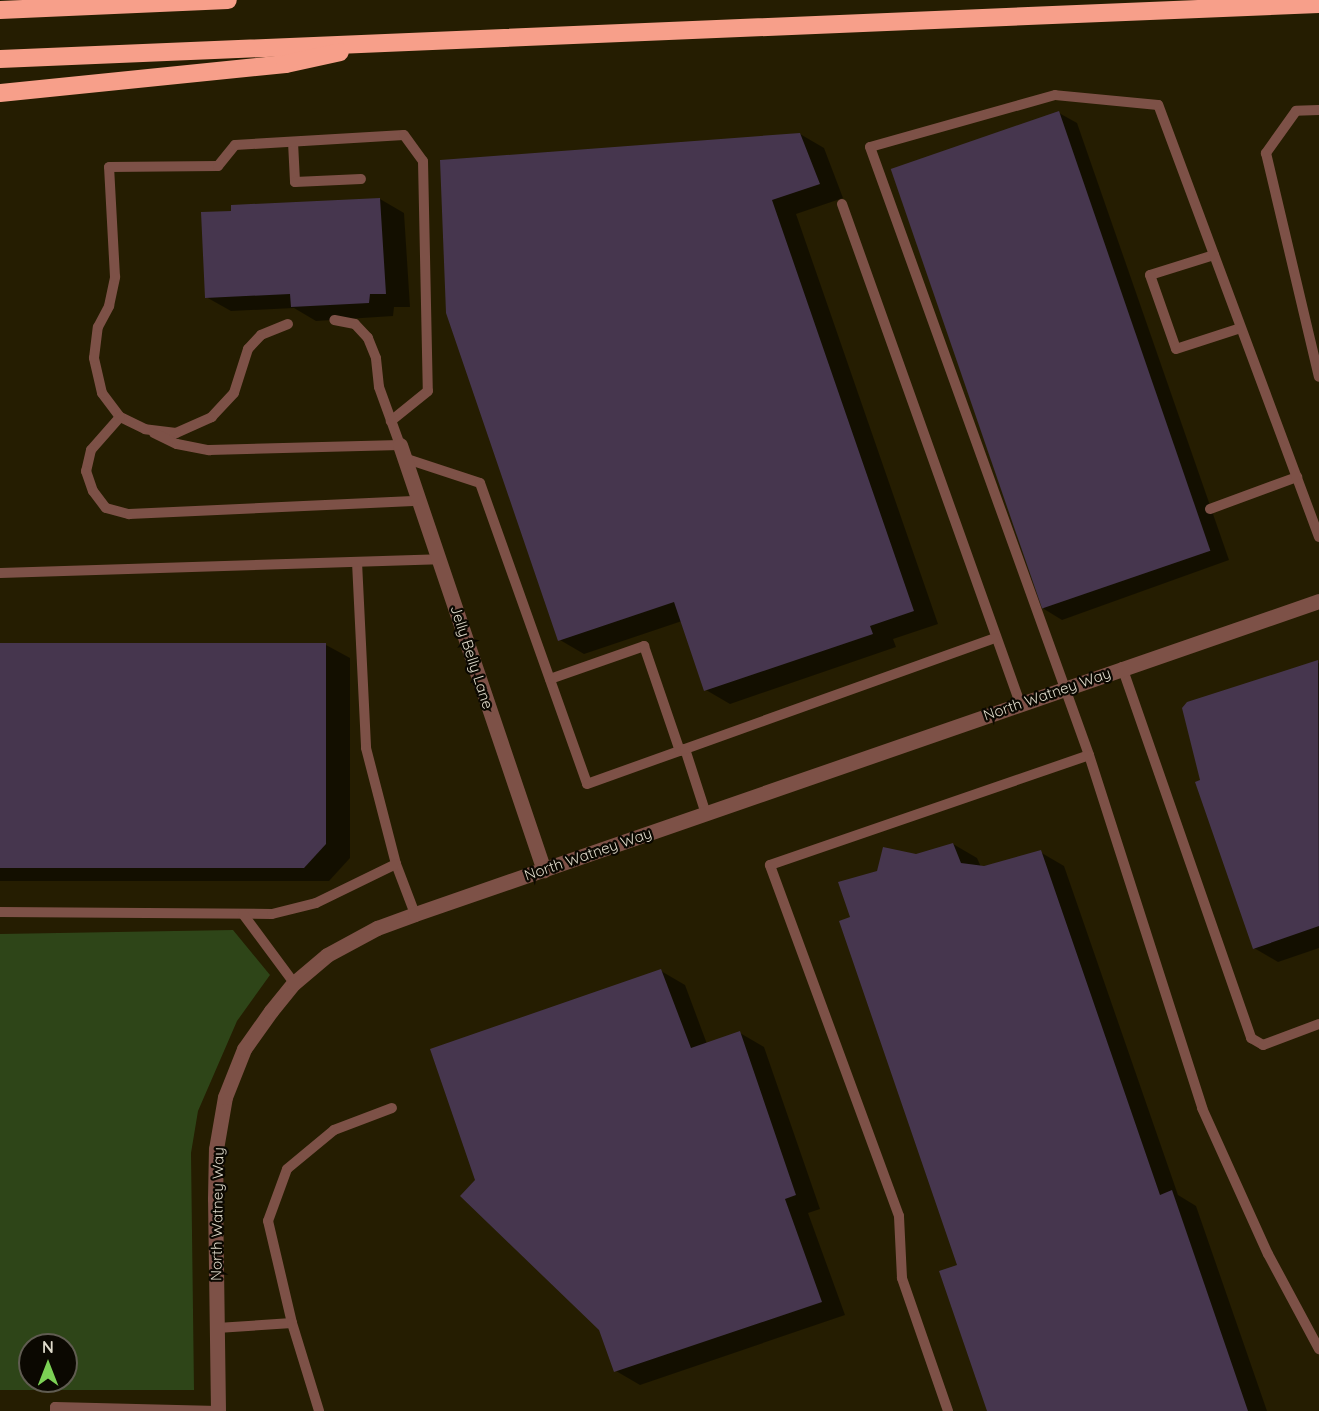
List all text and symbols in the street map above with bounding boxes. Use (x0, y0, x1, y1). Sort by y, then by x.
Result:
street label: Jelly Belly Lane (447, 603, 497, 711)
street label: North Watney Way (981, 664, 1113, 724)
street label: North Watney Way (522, 824, 654, 884)
street label: North Watney Way (207, 1147, 227, 1281)
north arrow (18, 1333, 78, 1393)
text: N (42, 1337, 54, 1357)

